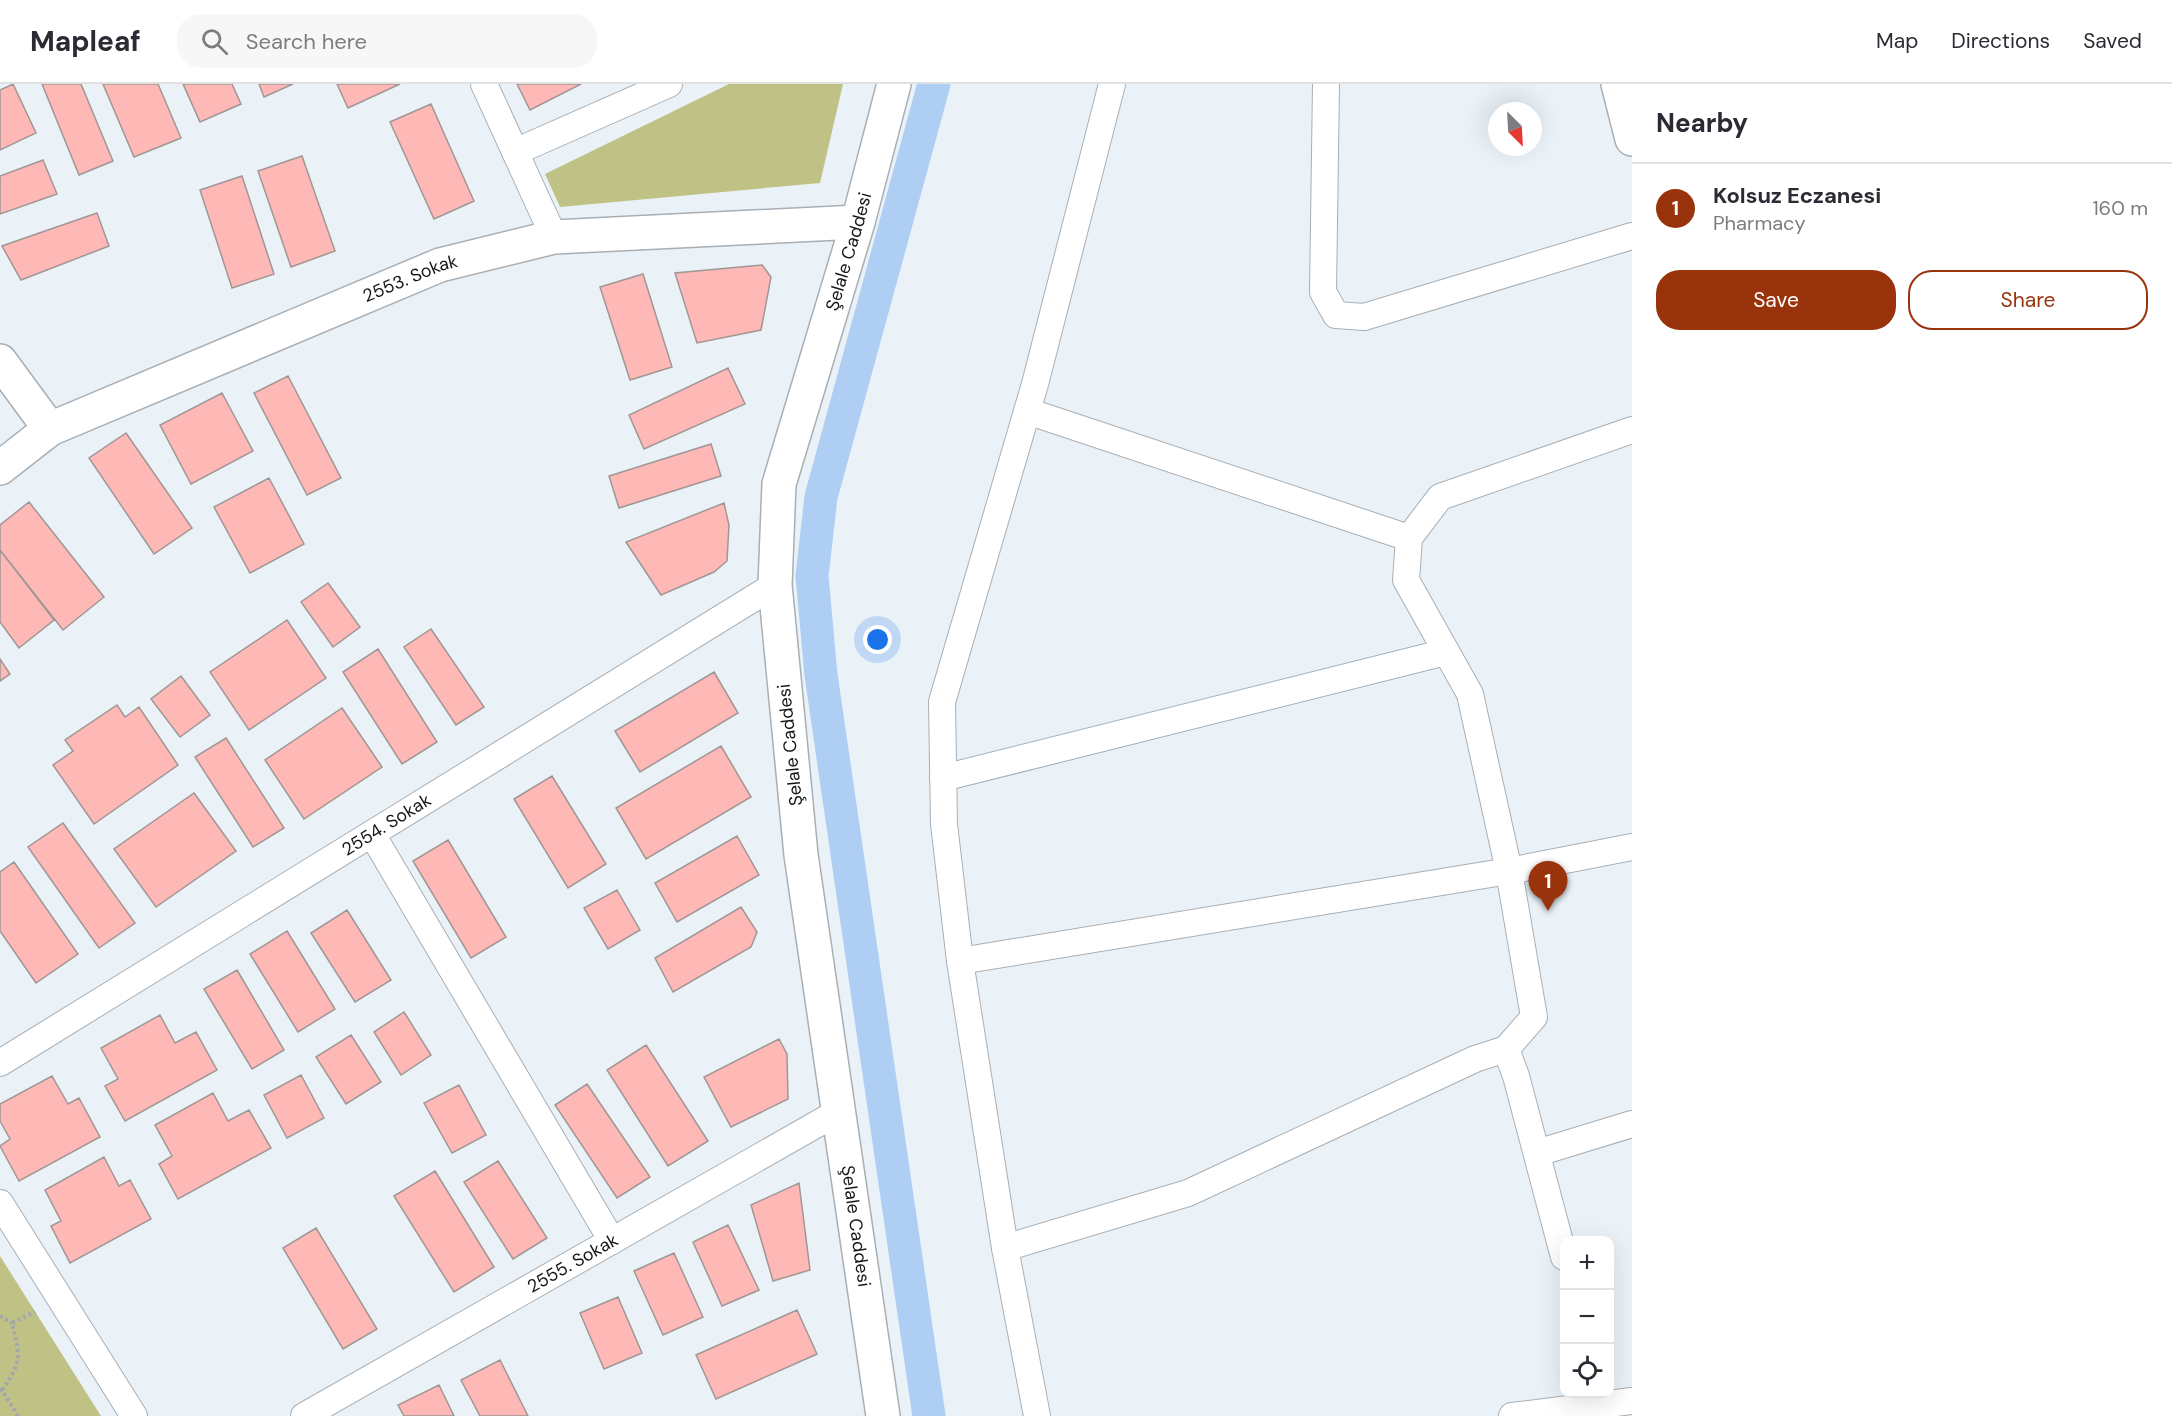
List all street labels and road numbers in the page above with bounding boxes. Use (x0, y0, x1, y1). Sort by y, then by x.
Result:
street label: Şelale Caddesi (820, 190, 877, 314)
street label: 2553. Sokak (359, 249, 460, 308)
street label: Şelale Caddesi (772, 683, 808, 807)
street label: 2554. Sokak (337, 788, 436, 861)
street label: Şelale Caddesi (836, 1164, 876, 1288)
street label: 2555. Sokak (523, 1228, 622, 1299)

